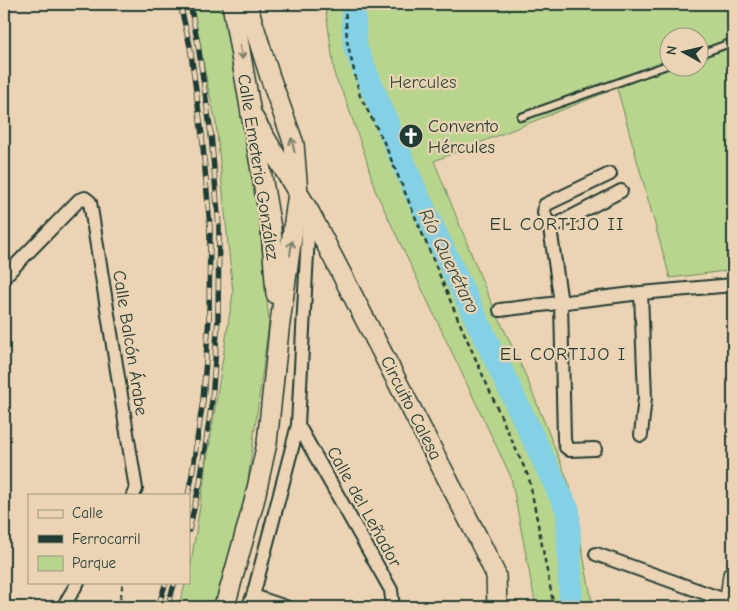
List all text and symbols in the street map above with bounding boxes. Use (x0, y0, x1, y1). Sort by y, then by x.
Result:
north arrow (660, 28, 710, 78)
one-way arrow (236, 43, 246, 59)
text: N (663, 45, 681, 56)
street label: Calle Emeterio González (233, 72, 283, 262)
park label: Hercules (390, 72, 456, 93)
place label: Convento Hércules (428, 116, 499, 158)
church icon: Convento Hércules (398, 123, 424, 149)
one-way arrow (288, 137, 297, 153)
water label: Río Querétaro (414, 205, 484, 317)
district label: EL CORTIJO II (489, 213, 625, 235)
one-way arrow (286, 240, 296, 256)
street label: Calle Balcón Árabe (108, 269, 153, 417)
district label: EL CORTIJO I (500, 343, 626, 365)
street label: Circuito Calesa (376, 352, 446, 464)
street label: Calle del Leñador (322, 443, 406, 572)
legend (28, 494, 190, 584)
text: Calle (72, 504, 104, 522)
text: Ferrocarril (72, 530, 140, 548)
text: Parque (72, 554, 117, 572)

